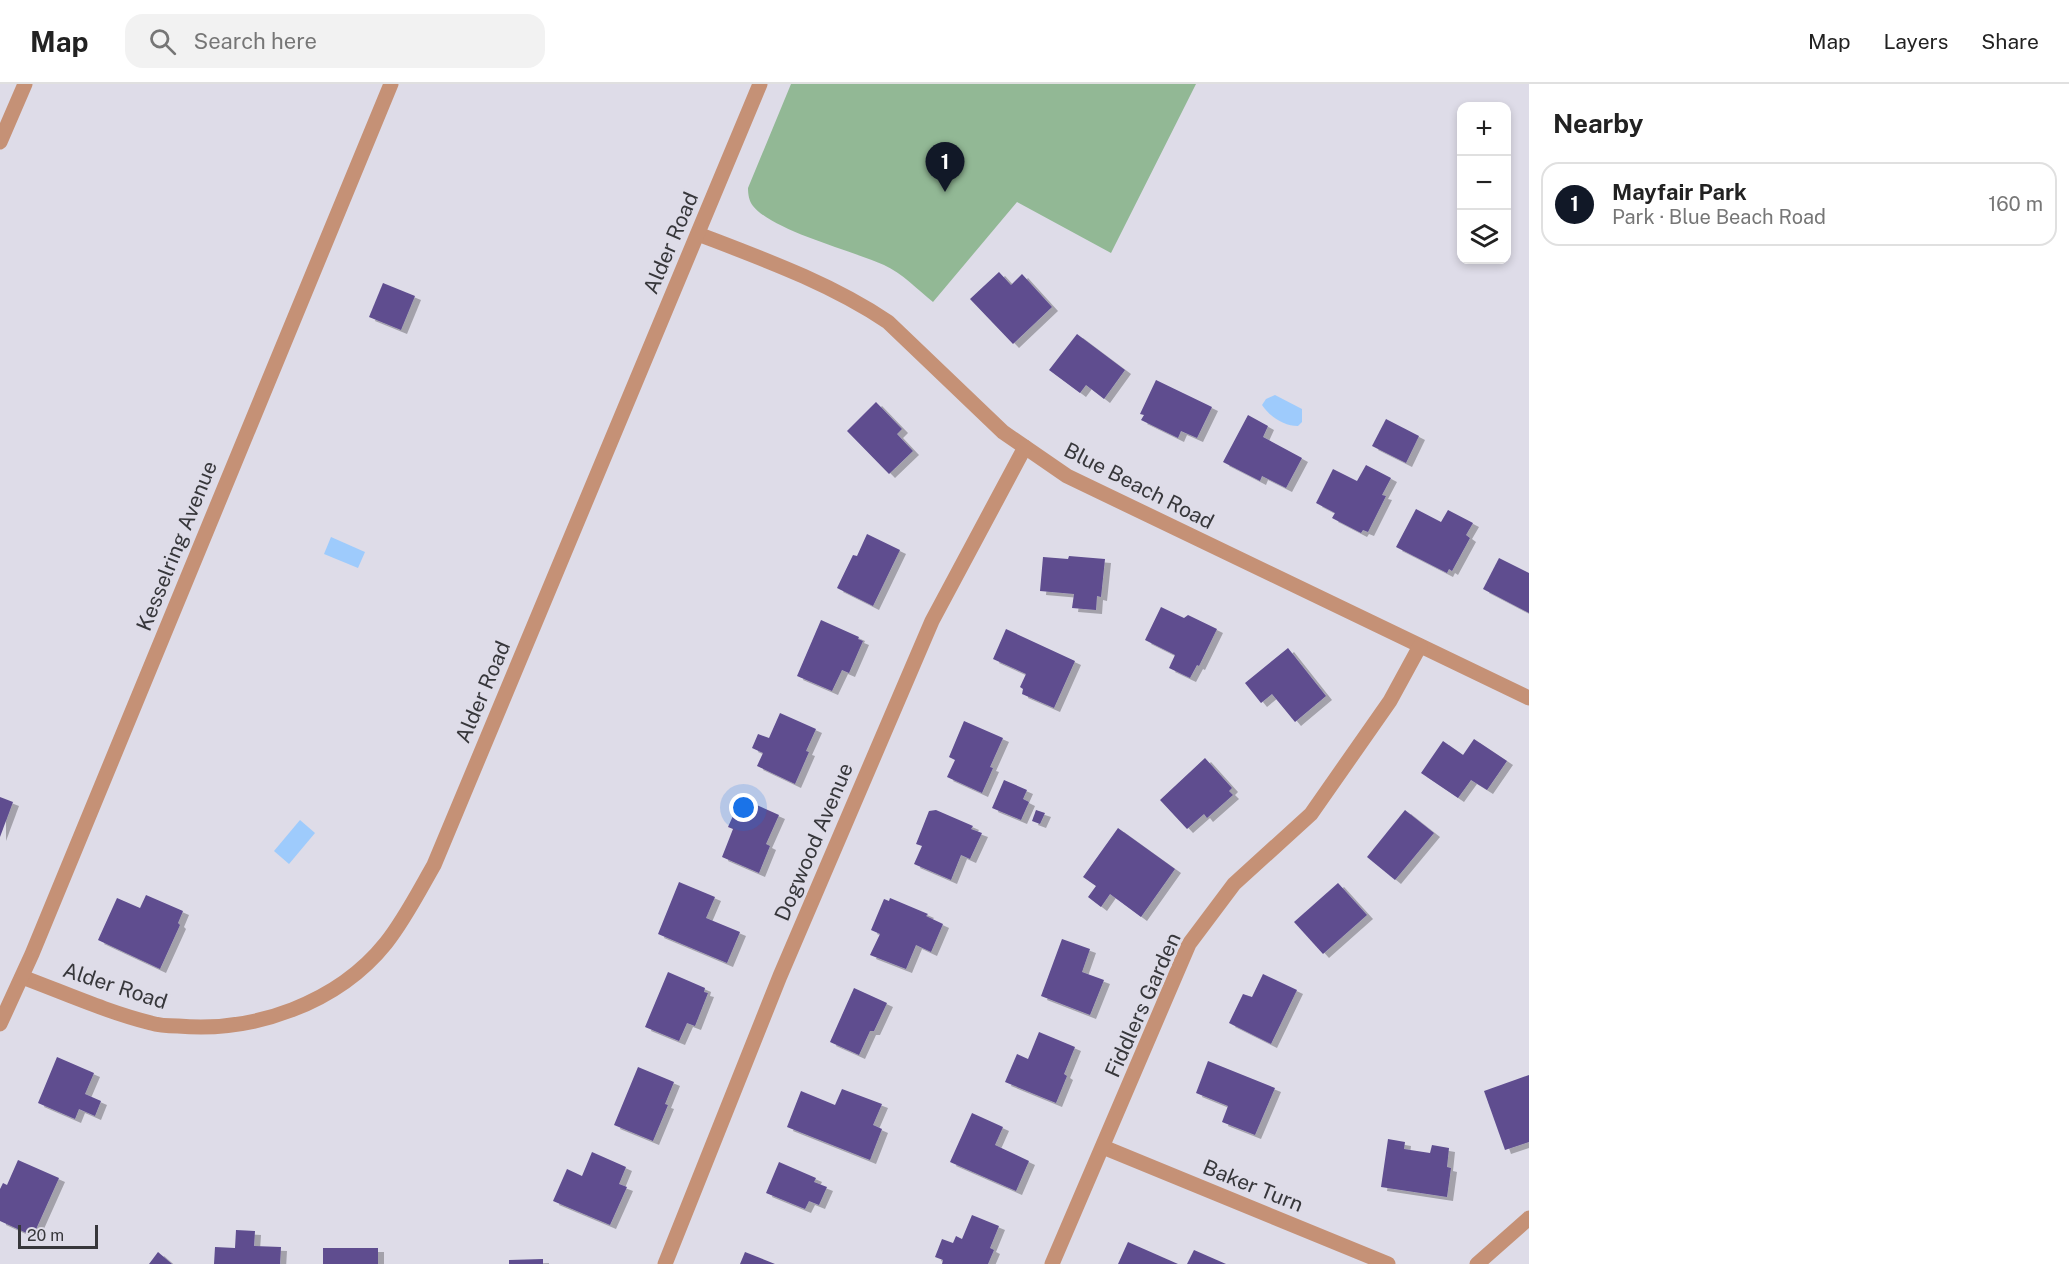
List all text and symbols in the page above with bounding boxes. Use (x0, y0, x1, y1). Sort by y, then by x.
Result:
search box (125, 14, 545, 68)
text: Map (30, 25, 89, 58)
icon: search (146, 25, 179, 58)
text: Search here (194, 28, 317, 54)
text: Map (1808, 29, 1851, 54)
text: Layers (1884, 29, 1948, 54)
text: Share (1981, 29, 2039, 54)
map controls (1457, 102, 1511, 264)
button: + (1457, 102, 1511, 156)
text: Nearby (1553, 108, 1643, 139)
pin: 1 (926, 142, 964, 192)
button: − (1457, 156, 1511, 210)
text: Mayfair Park (1612, 179, 1747, 205)
street label: Alder Road (638, 188, 703, 297)
text: 1 (1570, 192, 1579, 216)
text: 160 m (1988, 192, 2043, 216)
text: Park · Blue Beach Road (1612, 205, 1826, 229)
button: layers (1457, 210, 1511, 264)
street label: Blue Beach Road (1060, 437, 1218, 534)
street label: Kesselring Avenue (131, 457, 222, 634)
street label: Alder Road (450, 637, 515, 746)
street label: Dogwood Avenue (769, 759, 858, 925)
your location (729, 793, 758, 822)
street label: Fiddlers Garden (1099, 928, 1186, 1081)
street label: Alder Road (60, 957, 170, 1014)
street label: Baker Turn (1199, 1154, 1307, 1217)
scale bar (18, 1222, 98, 1250)
text: 20 m (27, 1226, 64, 1245)

